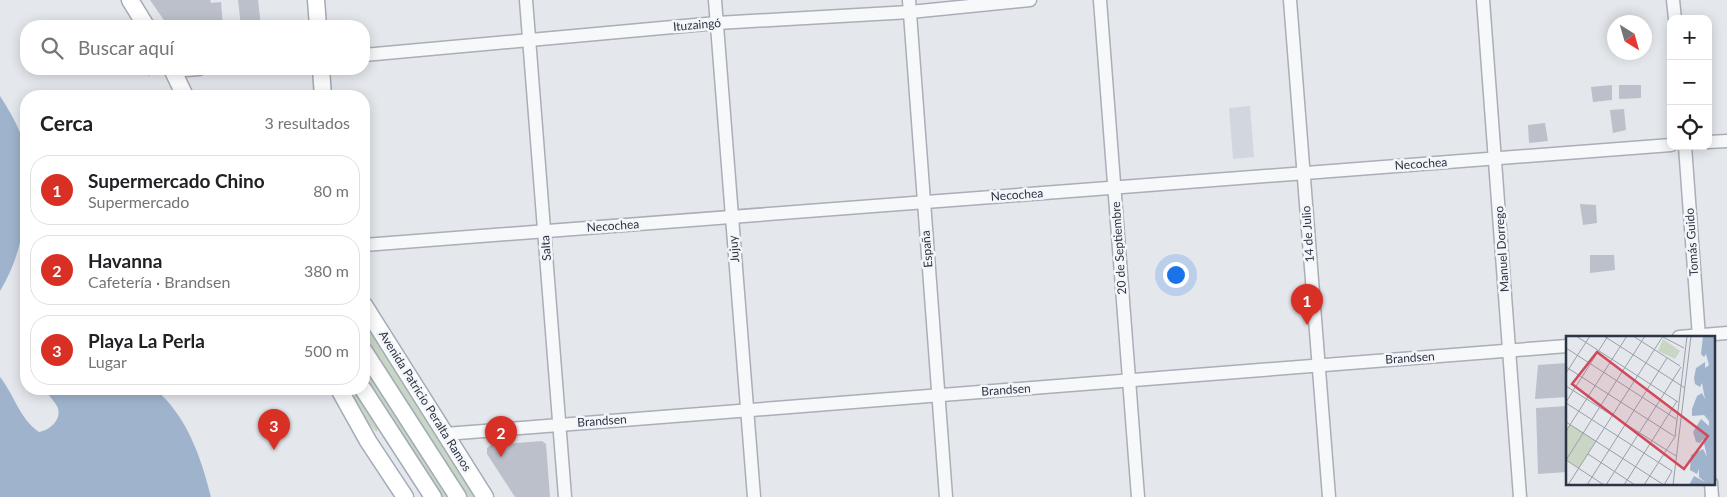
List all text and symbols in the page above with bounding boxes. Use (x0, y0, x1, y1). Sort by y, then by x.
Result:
street label: Ituzaingó (672, 15, 722, 34)
north arrow (1607, 15, 1652, 60)
map controls (1667, 15, 1712, 150)
button: + (1667, 15, 1712, 60)
search box (20, 20, 370, 75)
icon: search (38, 34, 66, 62)
text: Buscar aquí (78, 36, 174, 59)
button: − (1667, 60, 1712, 105)
button: locate (1667, 105, 1712, 150)
text: Cerca (40, 110, 93, 135)
text: 3 resultados (264, 113, 350, 132)
street label: Necochea (1394, 154, 1448, 173)
text: Supermercado Chino (88, 169, 265, 192)
text: 1 (52, 181, 62, 200)
text: 80 m (313, 181, 349, 200)
street label: Necochea (990, 185, 1044, 204)
text: Supermercado (88, 192, 189, 211)
street label: 20 de Septiembre (1108, 201, 1129, 295)
street label: 14 de Julio (1298, 205, 1317, 263)
street label: Manuel Dorrego (1491, 205, 1512, 293)
street label: Tomás Guido (1682, 207, 1701, 277)
street label: Necochea (586, 216, 640, 235)
street label: España (917, 230, 936, 268)
street label: Jujuy (725, 234, 742, 263)
street label: Salta (537, 235, 554, 261)
text: Havanna (88, 249, 162, 272)
text: 2 (52, 261, 62, 280)
text: 380 m (304, 261, 349, 280)
your location (1163, 262, 1189, 288)
text: Cafetería · Brandsen (88, 272, 230, 291)
pin: 1 (1291, 284, 1323, 325)
street label: Avenida Patricio Peralta Ramos (376, 328, 475, 474)
text: Playa La Perla (88, 329, 205, 352)
inset map (1566, 336, 1714, 484)
text: 3 (52, 341, 62, 360)
text: 500 m (304, 341, 349, 360)
street label: Brandsen (1385, 348, 1435, 367)
text: Lugar (88, 352, 127, 371)
street label: Brandsen (981, 380, 1031, 399)
pin: 3 (258, 409, 290, 450)
street label: Brandsen (577, 411, 627, 430)
pin: 2 (485, 416, 517, 457)

